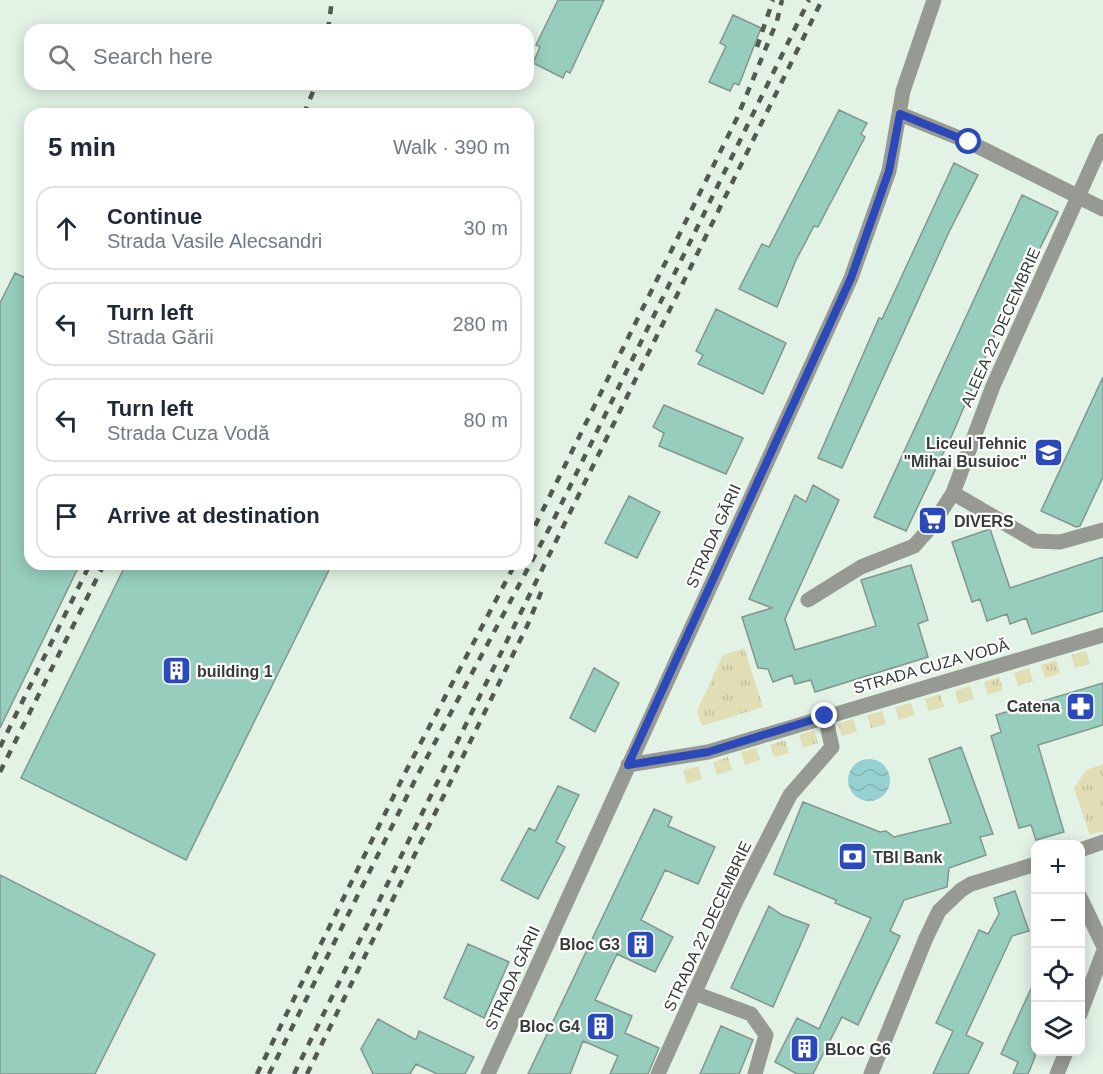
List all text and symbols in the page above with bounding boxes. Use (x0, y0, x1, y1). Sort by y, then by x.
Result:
search box (24, 24, 534, 90)
icon: search (45, 41, 78, 74)
text: Search here (93, 44, 213, 69)
route start (955, 128, 981, 154)
text: 5 min (48, 132, 116, 162)
text: Walk · 390 m (393, 136, 510, 158)
text: Continue (107, 204, 202, 229)
icon: ahead (50, 212, 83, 245)
text: 30 m (464, 217, 508, 239)
text: Strada Vasile Alecsandri (107, 230, 322, 252)
street label: ALEEA 22 DECEMBRIE (958, 245, 1043, 409)
text: Turn left (107, 300, 193, 325)
icon: left (50, 308, 83, 341)
text: 280 m (452, 313, 508, 335)
text: Strada Gării (107, 326, 214, 348)
text: Turn left (107, 396, 193, 421)
icon: left (50, 404, 83, 437)
text: 80 m (464, 409, 508, 431)
text: Strada Cuza Vodă (107, 422, 269, 444)
place label: Liceul Tehnic "Mihai Busuioc" (903, 435, 1027, 470)
school or university icon: Liceul Tehnic "Mihai Busuioc" (1032, 436, 1064, 468)
street label: STRADA GĂRII (682, 481, 744, 591)
icon: arrive (50, 500, 83, 533)
text: Arrive at destination (107, 503, 320, 528)
supermarket icon: DIVERS (917, 505, 949, 537)
place label: DIVERS (954, 513, 1014, 530)
street label: STRADA CUZA VODĂ (851, 635, 1011, 697)
building icon: building 1 (160, 655, 192, 687)
place label: building 1 (197, 663, 273, 680)
pharmacy icon: Catena (1065, 690, 1097, 722)
place label: Catena (1007, 698, 1060, 715)
route end (811, 702, 837, 728)
street label: STRADA 22 DECEMBRIE (660, 838, 754, 1014)
map controls (1031, 840, 1085, 1056)
button: + (1031, 840, 1085, 894)
bank icon: TBI Bank (836, 841, 868, 873)
place label: TBI Bank (873, 849, 942, 866)
button: − (1031, 894, 1085, 948)
street label: STRADA GĂRII (481, 923, 543, 1033)
building icon: Bloc G3 (625, 928, 657, 960)
place label: Bloc G3 (560, 936, 620, 953)
button: locate (1031, 948, 1085, 1002)
button: layers (1031, 1002, 1085, 1056)
building icon: Bloc G4 (585, 1010, 617, 1042)
place label: Bloc G4 (520, 1018, 580, 1035)
building icon: BLoc G6 (788, 1033, 820, 1065)
place label: BLoc G6 (825, 1041, 891, 1058)

